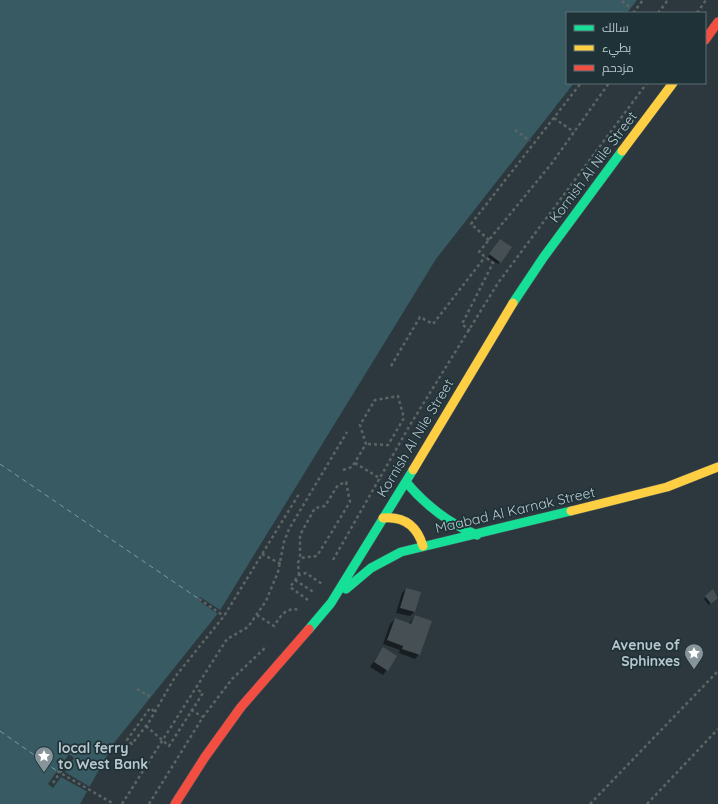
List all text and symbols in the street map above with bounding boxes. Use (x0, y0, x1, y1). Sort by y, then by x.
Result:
legend (566, 12, 706, 84)
text: سالك (602, 20, 629, 35)
text: بطيء (602, 40, 631, 58)
text: مزدحم (602, 60, 634, 76)
street label: Kornish Al Nile Street (545, 108, 641, 226)
street label: Kornish Al Nile Street (373, 375, 458, 500)
street label: Maabad Al Karnak Street (433, 483, 597, 537)
place label: Avenue of Sphinxes (612, 636, 681, 670)
place icon: Avenue of Sphinxes (683, 642, 705, 670)
place label: local ferry to West Bank (58, 739, 148, 773)
place icon: local ferry to West Bank (33, 745, 55, 773)

